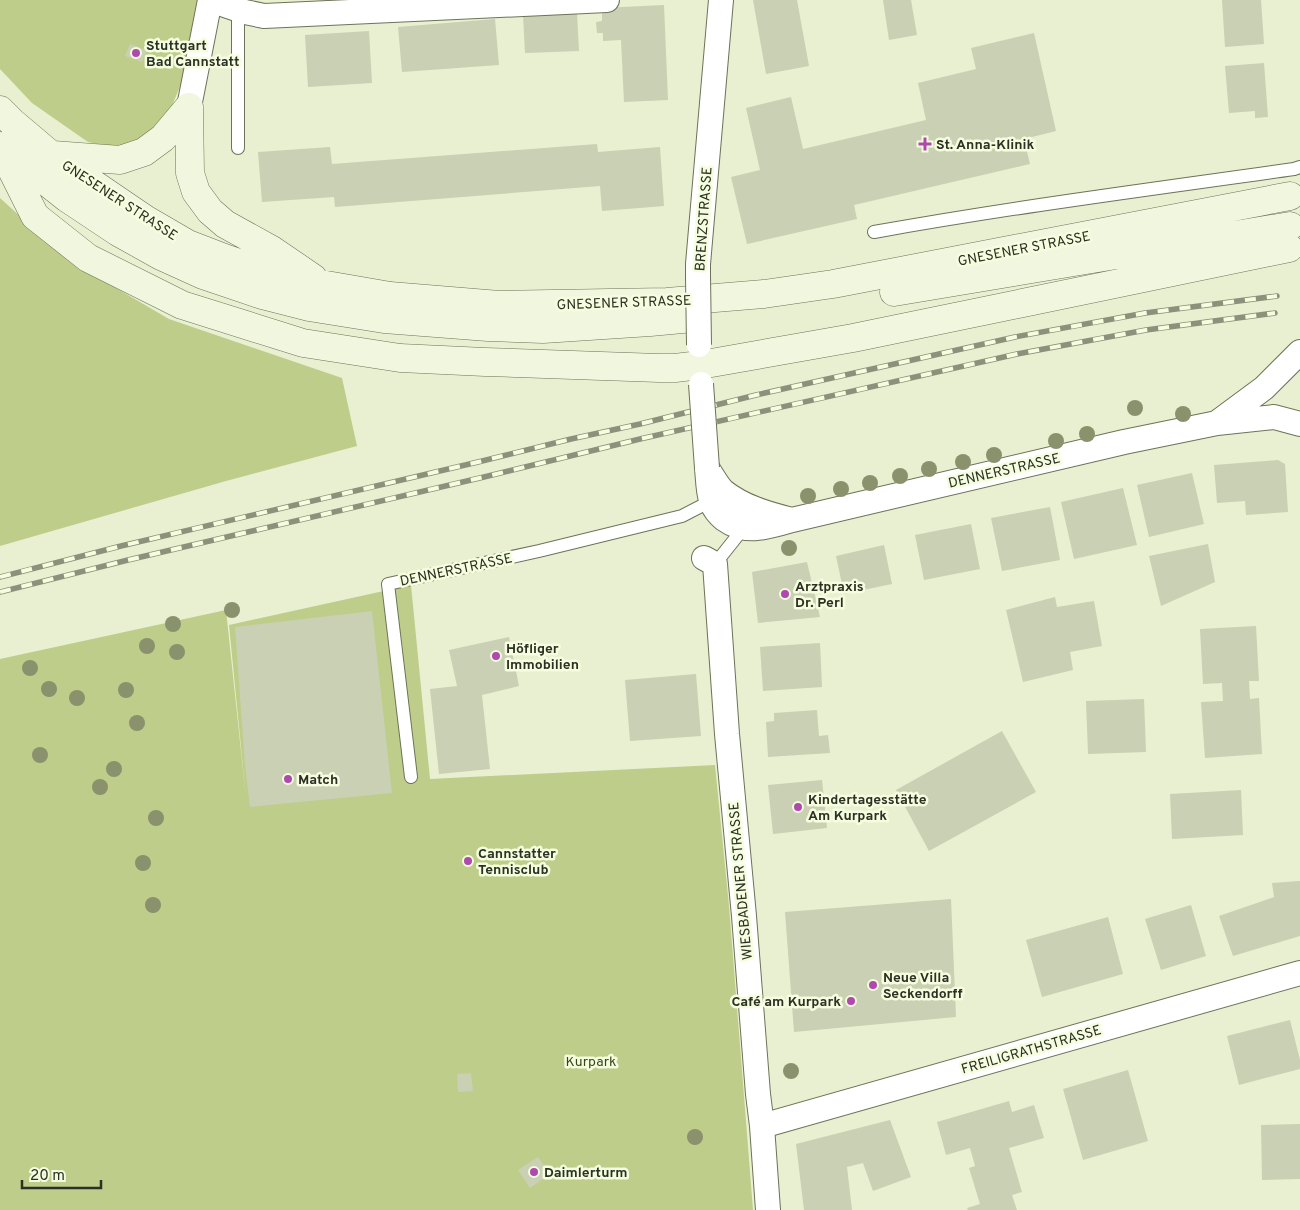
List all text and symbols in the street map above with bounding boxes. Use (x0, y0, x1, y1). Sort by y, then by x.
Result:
place label: Stuttgart Bad Cannstatt (146, 38, 240, 71)
marker: Stuttgart Bad Cannstatt (130, 47, 142, 59)
marker: St. Anna-Klinik (918, 137, 932, 151)
place label: St. Anna-Klinik (936, 137, 1034, 154)
street label: GNESENER STRASSE (58, 157, 180, 245)
street label: BRENZSTRASSE (692, 166, 717, 272)
street label: GNESENER STRASSE (957, 228, 1092, 271)
street label: GNESENER STRASSE (556, 293, 692, 314)
street label: DENNERSTRASSE (947, 450, 1062, 493)
street label: DENNERSTRASSE (399, 550, 514, 591)
place label: Arztpraxis Dr. Perl (795, 579, 864, 612)
marker: Arztpraxis Dr. Perl (779, 588, 791, 600)
place label: Höfliger Immobilien (506, 641, 579, 674)
marker: Höfliger Immobilien (490, 650, 502, 662)
place label: Match (298, 772, 338, 789)
marker: Match (282, 773, 294, 785)
place label: Kindertagesstätte Am Kurpark (808, 792, 927, 825)
street label: WIESBADENER STRASSE (726, 801, 757, 960)
marker: Kindertagesstätte Am Kurpark (792, 801, 804, 813)
place label: Cannstatter Tennisclub (478, 846, 556, 879)
marker: Cannstatter Tennisclub (462, 855, 474, 867)
place label: Neue Villa Seckendorff (883, 970, 963, 1003)
marker: Neue Villa Seckendorff (867, 979, 879, 991)
place label: Café am Kurpark (731, 994, 841, 1011)
marker: Café am Kurpark (845, 995, 857, 1007)
street label: FREILIGRATHSTRASSE (959, 1022, 1104, 1079)
park label: Kurpark (566, 1054, 617, 1071)
scale bar (22, 1158, 101, 1190)
place label: Daimlerturm (544, 1165, 627, 1182)
marker: Daimlerturm (528, 1166, 540, 1178)
text: 20 m (30, 1167, 65, 1186)

